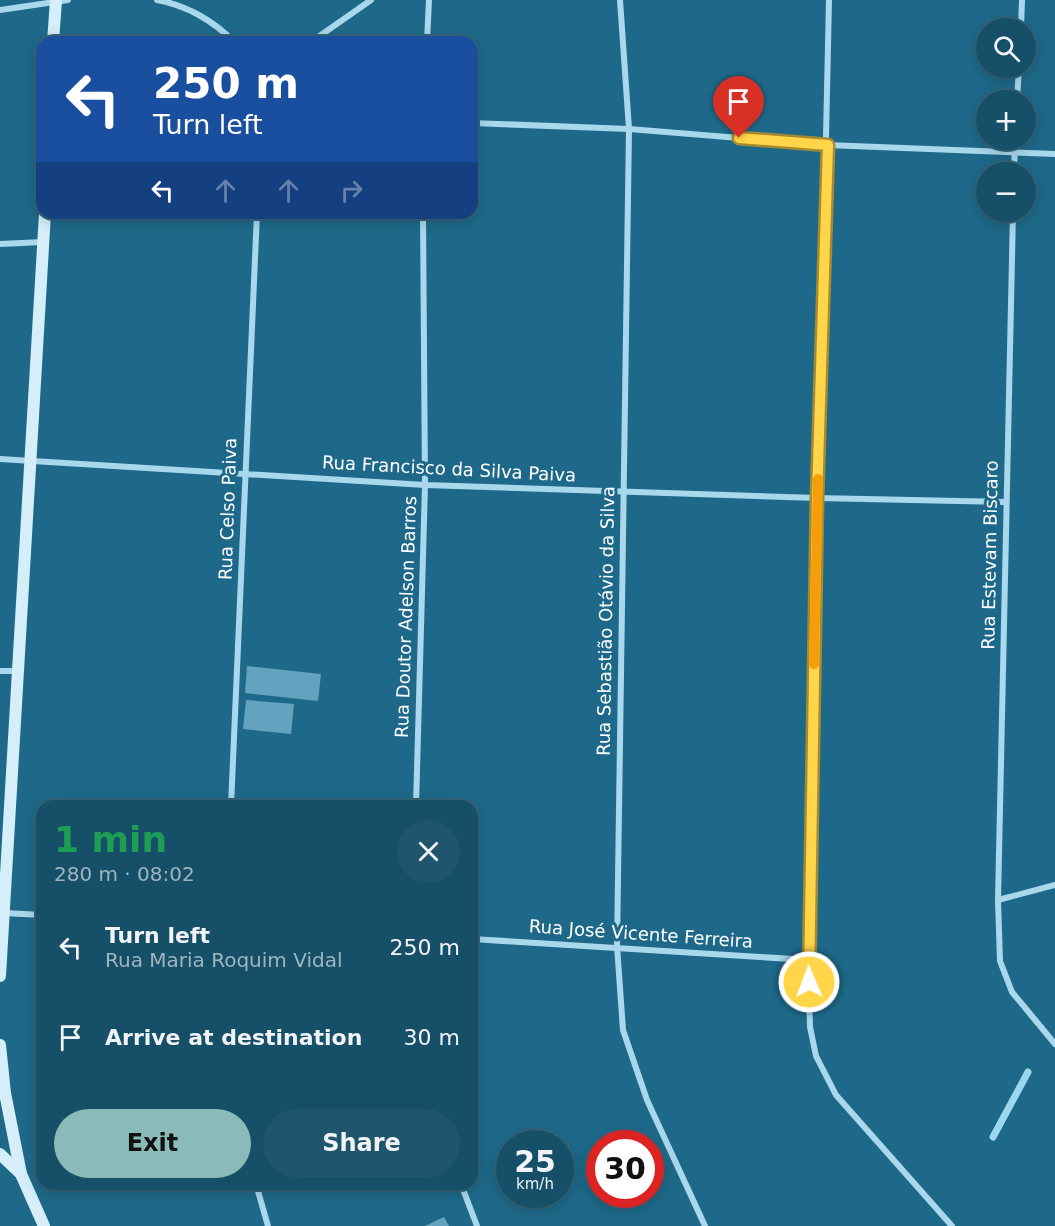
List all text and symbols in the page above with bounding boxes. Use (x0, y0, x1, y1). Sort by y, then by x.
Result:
map controls (976, 18, 1036, 222)
button: search (976, 18, 1036, 78)
text: 250 m (153, 59, 299, 108)
icon: left (54, 60, 132, 138)
pin (713, 76, 764, 138)
icon: arrive (722, 85, 755, 118)
button: + (976, 90, 1036, 150)
text: Turn left (153, 109, 263, 140)
button: − (976, 162, 1036, 222)
icon: left (146, 174, 179, 207)
icon: ahead (209, 174, 242, 207)
icon: ahead (272, 174, 305, 207)
icon: right (335, 174, 368, 207)
street label: Rua Celso Paiva (215, 437, 240, 580)
street label: Rua Francisco da Silva Paiva (321, 451, 577, 486)
street label: Rua Estevam Biscaro (977, 460, 1002, 650)
street label: Rua Sebastião Otávio da Silva (593, 486, 618, 756)
street label: Rua Doutor Adelson Barros (391, 496, 420, 738)
text: 1 min (54, 819, 167, 860)
button: close (397, 820, 460, 883)
text: 280 m · 08:02 (54, 862, 195, 886)
street label: Rua José Vicente Ferreira (528, 915, 754, 952)
text: Turn left (105, 923, 210, 948)
icon: left (54, 931, 87, 964)
text: 250 m (390, 935, 460, 960)
text: Rua Maria Roquim Vidal (105, 948, 343, 972)
position arrow (777, 950, 841, 1014)
icon: arrive (54, 1021, 87, 1054)
text: Arrive at destination (105, 1025, 362, 1050)
text: 30 m (404, 1025, 460, 1050)
button: Exit (54, 1109, 251, 1178)
button: Share (263, 1109, 460, 1178)
speed limit sign: 30 (586, 1130, 664, 1208)
text: 25 (514, 1144, 556, 1179)
text: km/h (516, 1175, 554, 1193)

